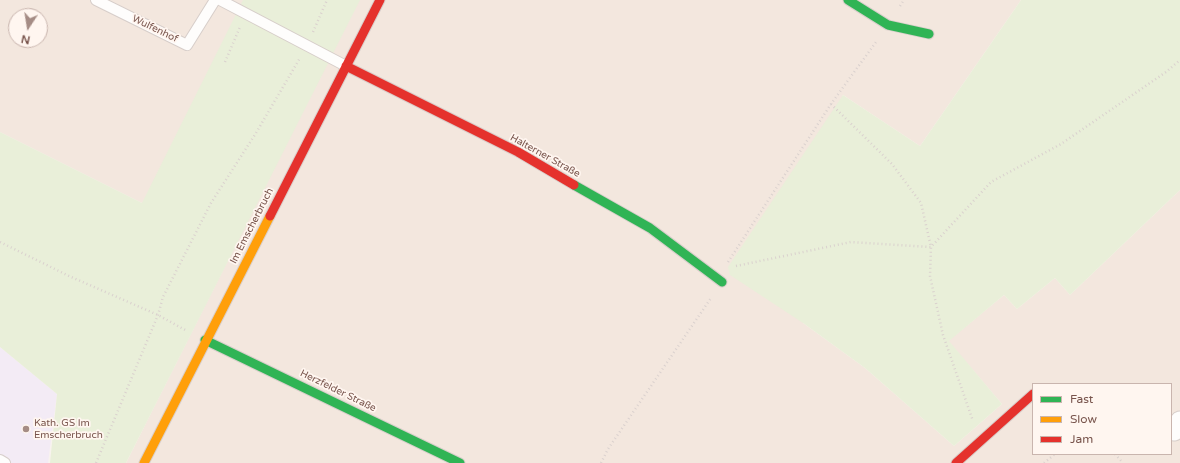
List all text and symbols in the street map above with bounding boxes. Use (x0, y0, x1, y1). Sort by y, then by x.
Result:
north arrow (8, 8, 48, 48)
street label: Wulfenhof (130, 13, 180, 45)
text: N (20, 32, 31, 47)
street label: Halterner Straße (508, 132, 582, 180)
street label: Im Emscherbruch (228, 186, 276, 266)
street label: Herzfelder Straße (298, 367, 378, 415)
legend (1032, 383, 1172, 455)
text: Fast (1070, 392, 1093, 406)
text: Slow (1070, 412, 1097, 426)
place label: Kath. GS Im Emscherbruch (34, 417, 103, 440)
marker: Kath. GS Im Emscherbruch (21, 424, 31, 434)
text: Jam (1070, 432, 1093, 446)

